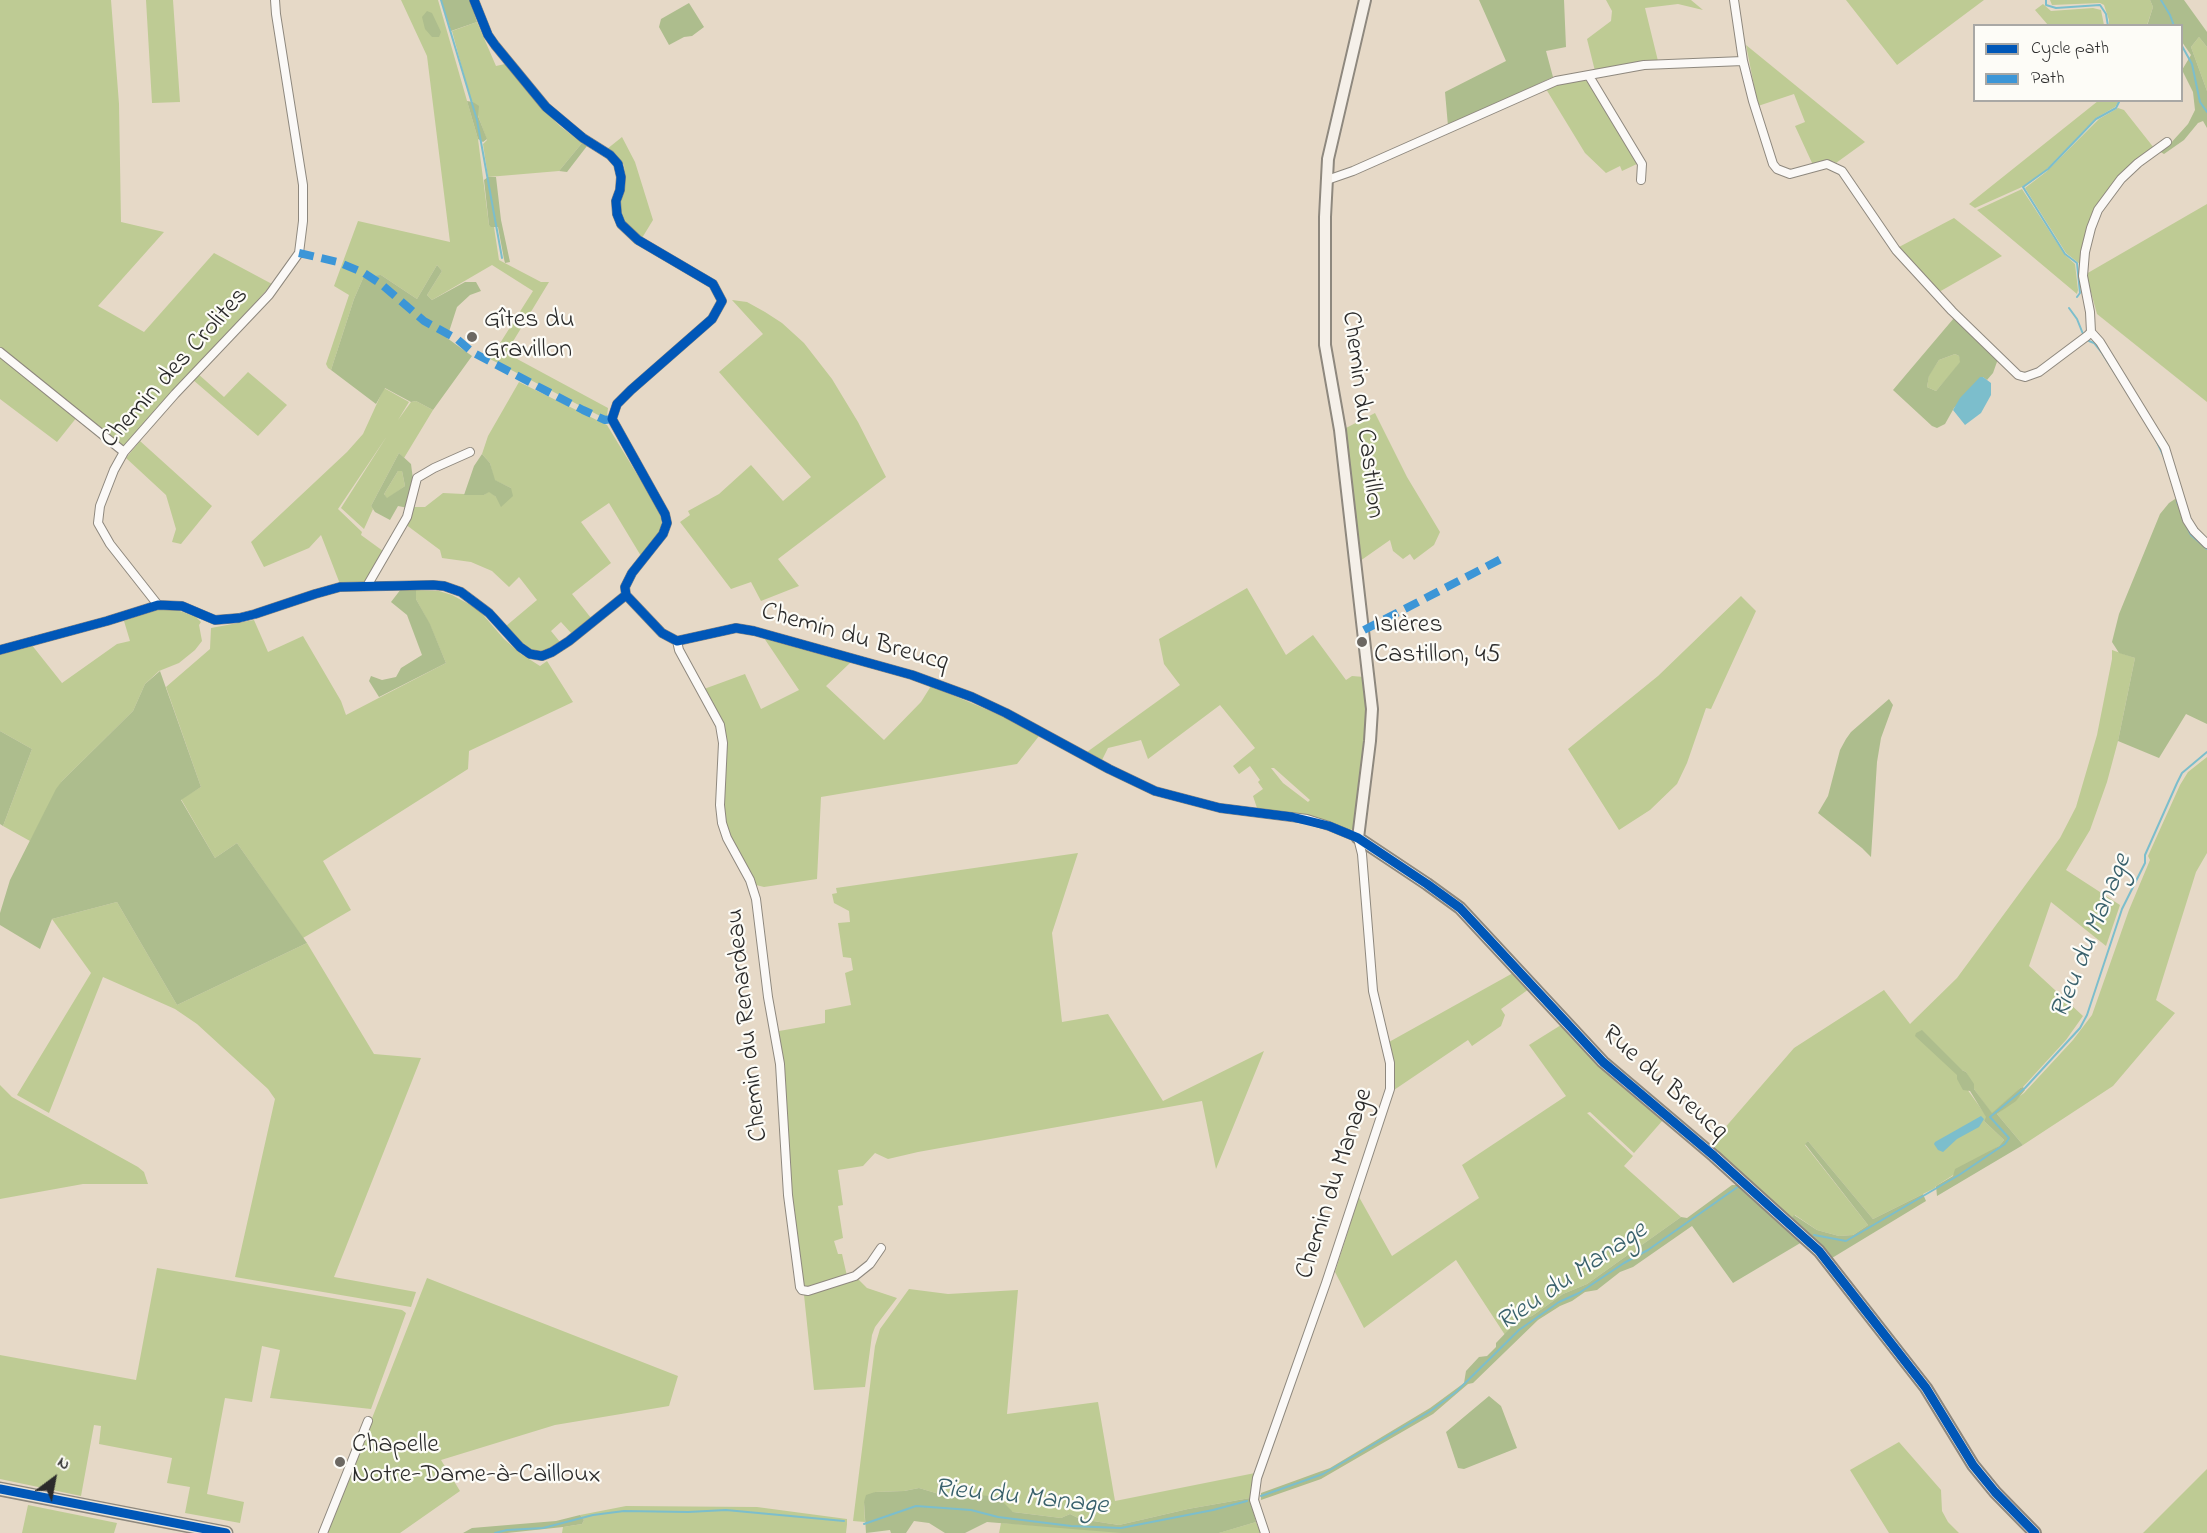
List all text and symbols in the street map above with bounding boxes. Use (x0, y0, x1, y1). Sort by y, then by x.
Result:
legend (1973, 24, 2183, 102)
text: Cycle path (2031, 36, 2109, 62)
text: Path (2031, 66, 2065, 92)
street label: Chemin des Crolites (95, 282, 257, 456)
place label: Gîtes du Gravillon (484, 306, 575, 368)
street label: Chemin du Castillon (1333, 310, 1389, 520)
marker: Gîtes du Gravillon (465, 330, 479, 344)
street label: Chemin du Breucq (757, 597, 951, 681)
place label: Isières Castillon, 45 (1374, 611, 1501, 672)
marker: Isières Castillon, 45 (1355, 635, 1369, 649)
water label: Rieu du Manage (2045, 850, 2141, 1024)
street label: Chemin du Renardeau (721, 907, 777, 1143)
street label: Rue du Breucq (1594, 1020, 1732, 1148)
street label: Chemin du Manage (1291, 1085, 1381, 1283)
water label: Rieu du Manage (1492, 1216, 1654, 1340)
place label: Chapelle Notre-Dame-à-Cailloux (352, 1431, 601, 1492)
north arrow (24, 1449, 84, 1509)
text: N (53, 1451, 74, 1477)
marker: Chapelle Notre-Dame-à-Cailloux (333, 1455, 347, 1469)
water label: Rieu du Manage (933, 1474, 1109, 1524)

